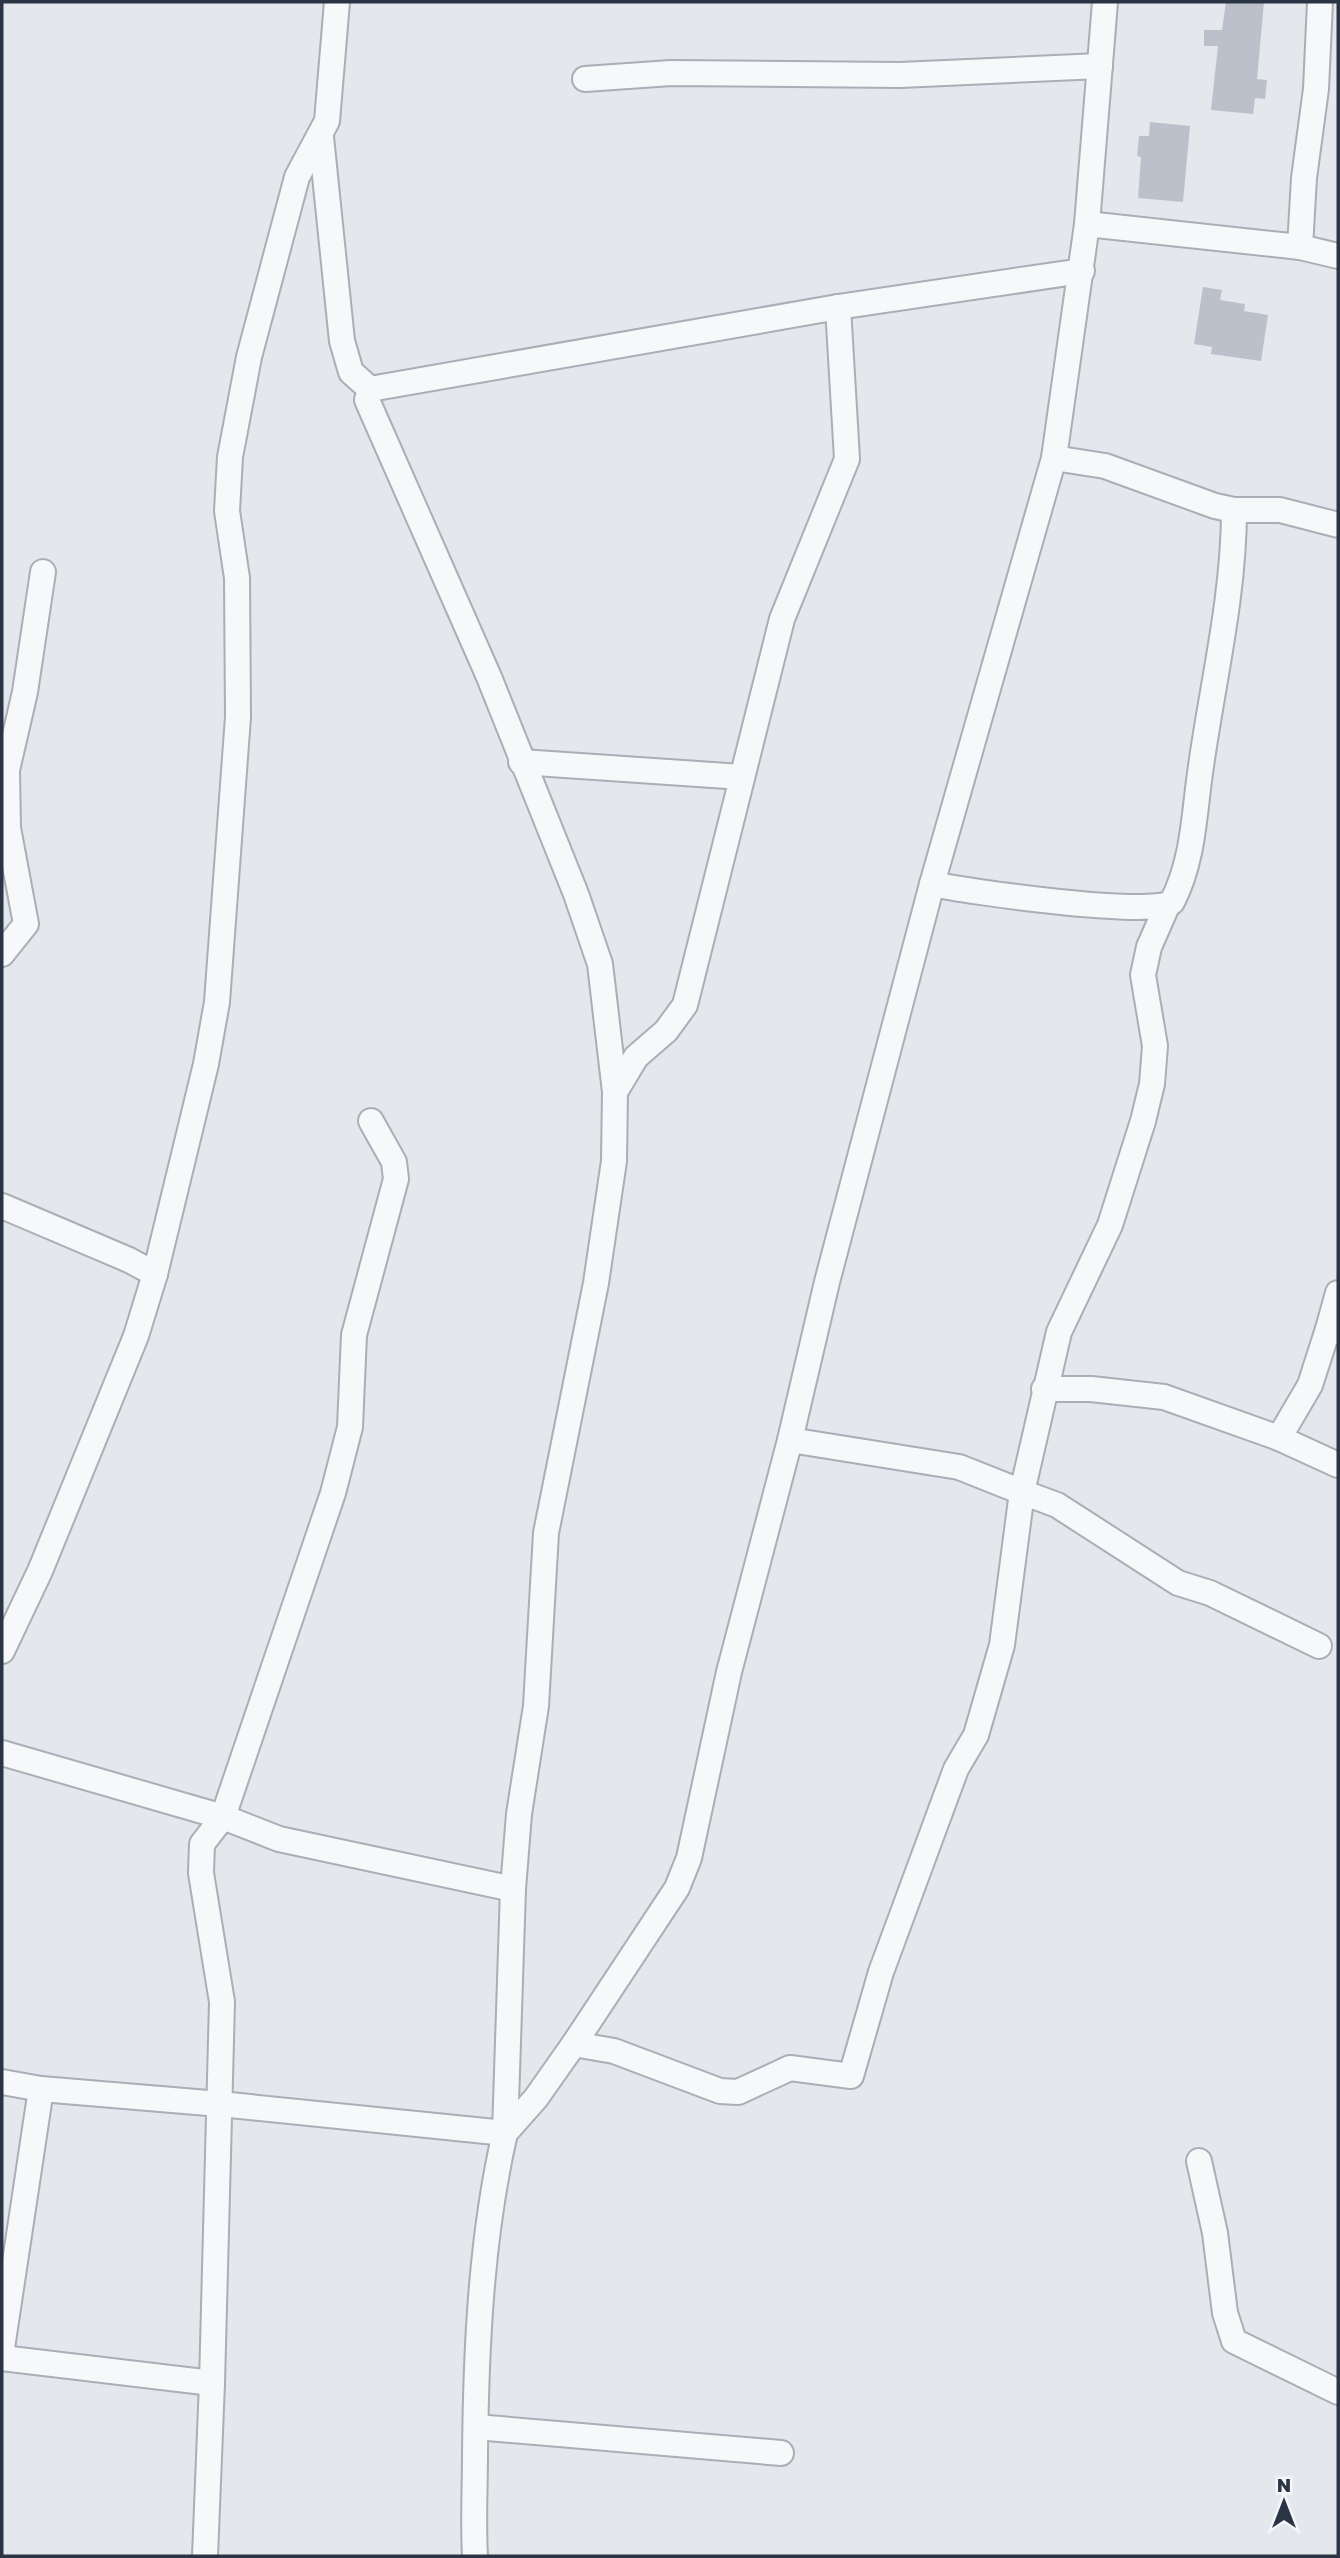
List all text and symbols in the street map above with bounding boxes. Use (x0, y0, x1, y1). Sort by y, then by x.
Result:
north arrow (1249, 2467, 1319, 2537)
text: N (1277, 2473, 1291, 2496)

